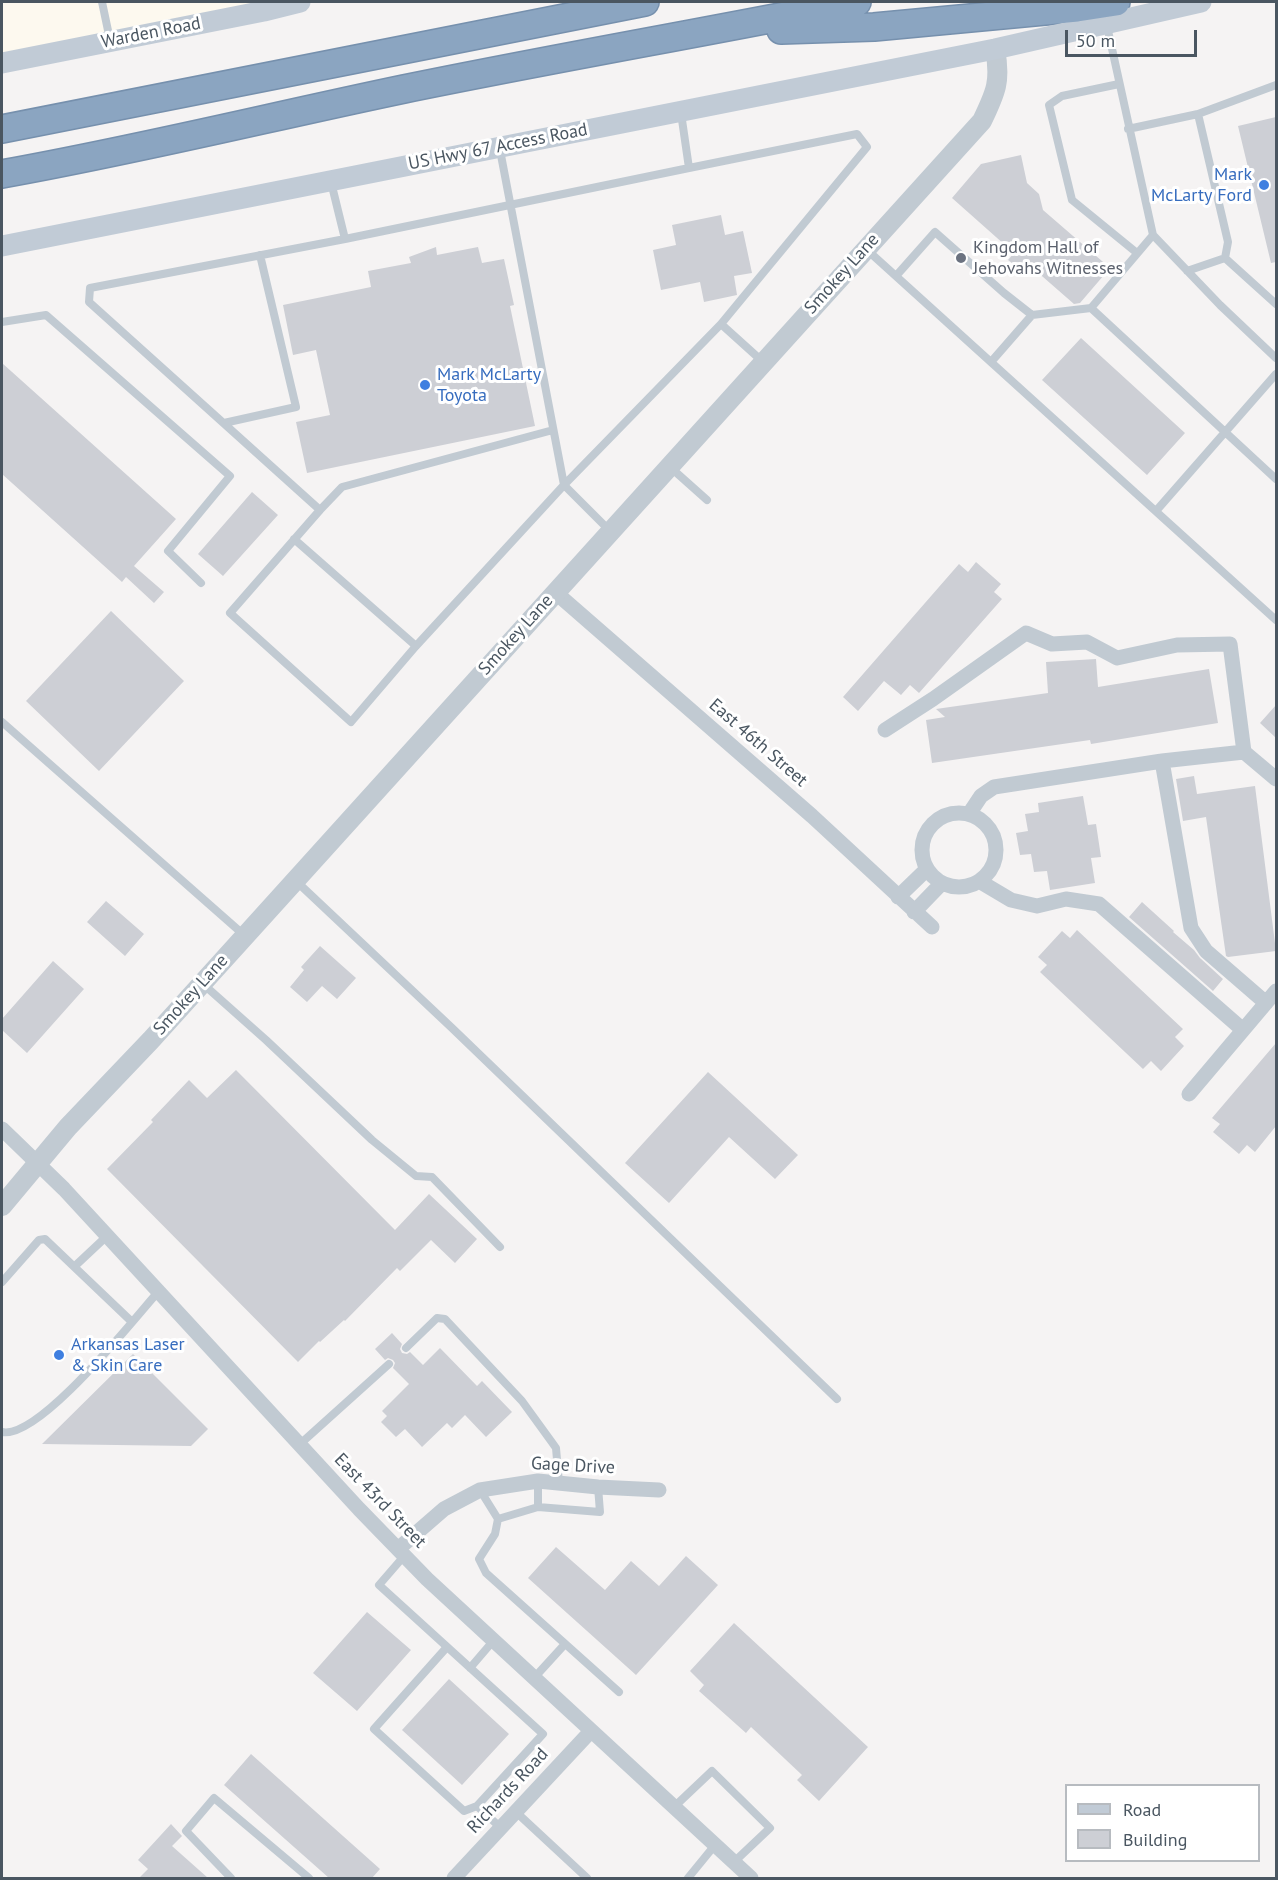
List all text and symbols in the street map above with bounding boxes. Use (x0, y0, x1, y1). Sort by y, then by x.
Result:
street label: Warden Road (99, 13, 203, 53)
scale bar (1068, 18, 1200, 56)
text: 50 m (1076, 29, 1115, 52)
street label: US Hwy 67 Access Road (407, 119, 589, 175)
place label: Mark McLarty Ford (1151, 164, 1252, 207)
marker: Mark McLarty Ford (1257, 178, 1271, 192)
street label: Smokey Lane (800, 229, 884, 319)
place label: Kingdom Hall of Jehovahs Witnesses (973, 237, 1123, 280)
marker: Kingdom Hall of Jehovahs Witnesses (954, 251, 968, 265)
place label: Mark McLarty Toyota (437, 364, 541, 406)
marker: Mark McLarty Toyota (418, 378, 432, 392)
street label: Smokey Lane (474, 590, 558, 680)
street label: East 46th Street (704, 694, 812, 792)
street label: Smokey Lane (149, 950, 233, 1040)
place label: Arkansas Laser & Skin Care (71, 1334, 185, 1376)
marker: Arkansas Laser & Skin Care (52, 1348, 66, 1362)
street label: East 43rd Street (329, 1449, 431, 1553)
street label: Gage Drive (531, 1453, 615, 1479)
street label: Richards Road (463, 1744, 553, 1838)
legend (1065, 1784, 1260, 1862)
text: Road (1123, 1798, 1161, 1821)
text: Building (1123, 1828, 1187, 1851)

